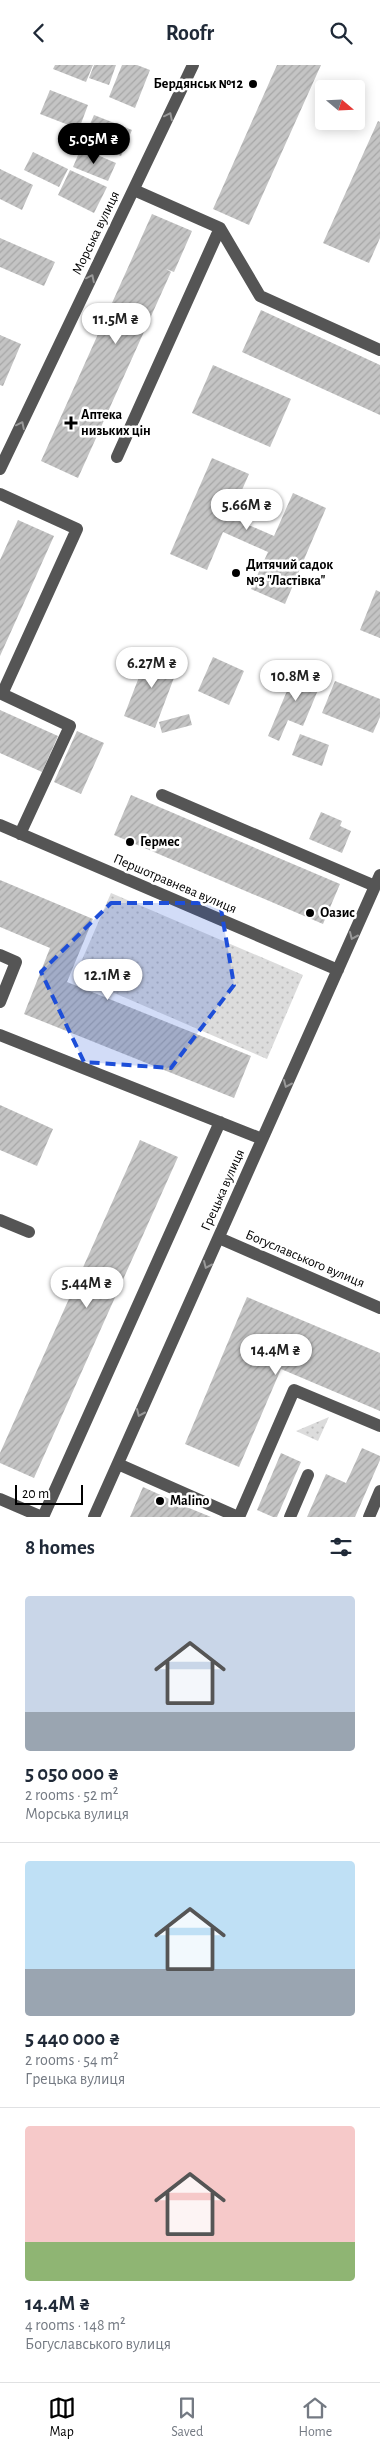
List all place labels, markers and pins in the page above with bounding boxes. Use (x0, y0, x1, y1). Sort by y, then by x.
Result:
place label: Бердянськ №12 (153, 77, 243, 91)
marker: Бердянськ №12 (247, 78, 259, 90)
pin: 5.05M ₴ (48, 123, 140, 165)
pin: 11.5M ₴ (70, 303, 162, 345)
place label: Аптека низьких цін (81, 408, 151, 438)
marker: Аптека низьких цін (65, 417, 77, 429)
pin: 5.66M ₴ (201, 489, 293, 531)
place label: Дитячий садок №3 "Ластівка" (246, 558, 333, 588)
marker: Дитячий садок №3 "Ластівка" (230, 567, 242, 579)
pin: 6.27M ₴ (106, 647, 198, 689)
pin: 10.8M ₴ (250, 659, 342, 702)
place label: Гермес (140, 835, 180, 849)
marker: Гермес (124, 836, 136, 848)
place label: Оазис (320, 906, 355, 920)
marker: Оазис (304, 907, 316, 919)
pin: 12.1M ₴ (62, 959, 154, 1001)
pin: 5.44M ₴ (41, 1267, 133, 1309)
pin: 14.4M ₴ (230, 1333, 322, 1376)
place label: Malino (170, 1494, 209, 1508)
marker: Malino (154, 1495, 166, 1507)

